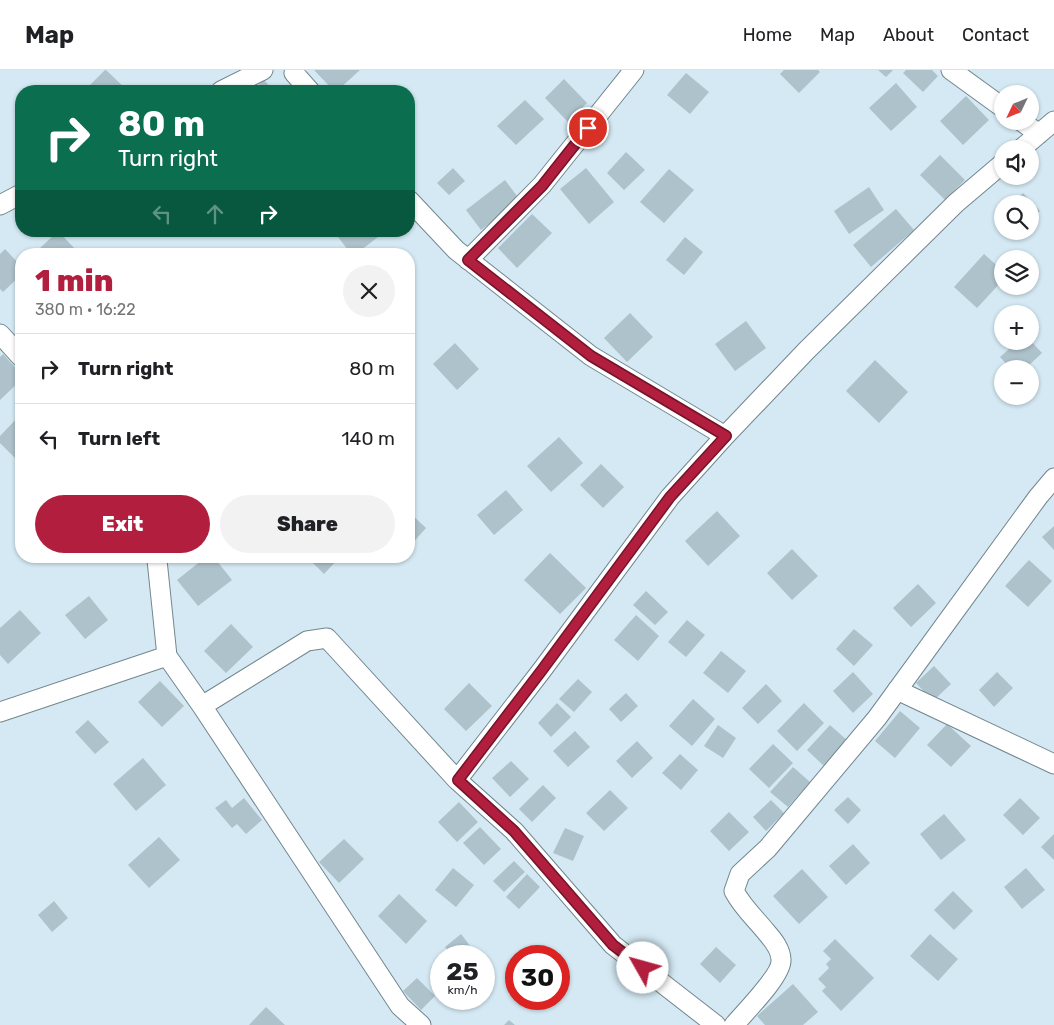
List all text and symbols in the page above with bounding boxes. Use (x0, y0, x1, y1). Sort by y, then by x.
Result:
text: Map (25, 21, 74, 49)
text: Home (743, 24, 792, 46)
text: Map (820, 24, 855, 46)
text: About (883, 24, 934, 46)
text: Contact (962, 24, 1029, 46)
north arrow (994, 85, 1039, 130)
map controls (994, 85, 1039, 405)
text: 80 m (118, 103, 205, 145)
icon: right (35, 105, 100, 170)
pin (567, 107, 609, 149)
icon: arrive (574, 114, 602, 142)
button: sound (994, 140, 1039, 185)
text: Turn right (118, 145, 218, 172)
button: search (994, 195, 1039, 240)
icon: left (148, 200, 176, 228)
icon: ahead (201, 200, 229, 228)
icon: right (254, 200, 282, 228)
button: layers (994, 250, 1039, 295)
text: 1 min (35, 263, 113, 299)
button: close (343, 265, 395, 317)
text: 380 m · 16:22 (35, 300, 136, 319)
button: + (994, 305, 1039, 350)
icon: right (35, 355, 63, 383)
text: Turn right (78, 357, 173, 380)
text: 80 m (349, 357, 395, 380)
button: − (994, 360, 1039, 405)
icon: left (35, 425, 63, 453)
text: Turn left (78, 427, 160, 450)
text: 140 m (341, 427, 395, 450)
button: Exit (35, 495, 210, 553)
button: Share (220, 495, 395, 553)
position arrow (616, 941, 668, 993)
speed limit sign: 30 (505, 945, 570, 1010)
text: 25 (446, 957, 479, 986)
text: km/h (448, 983, 477, 997)

